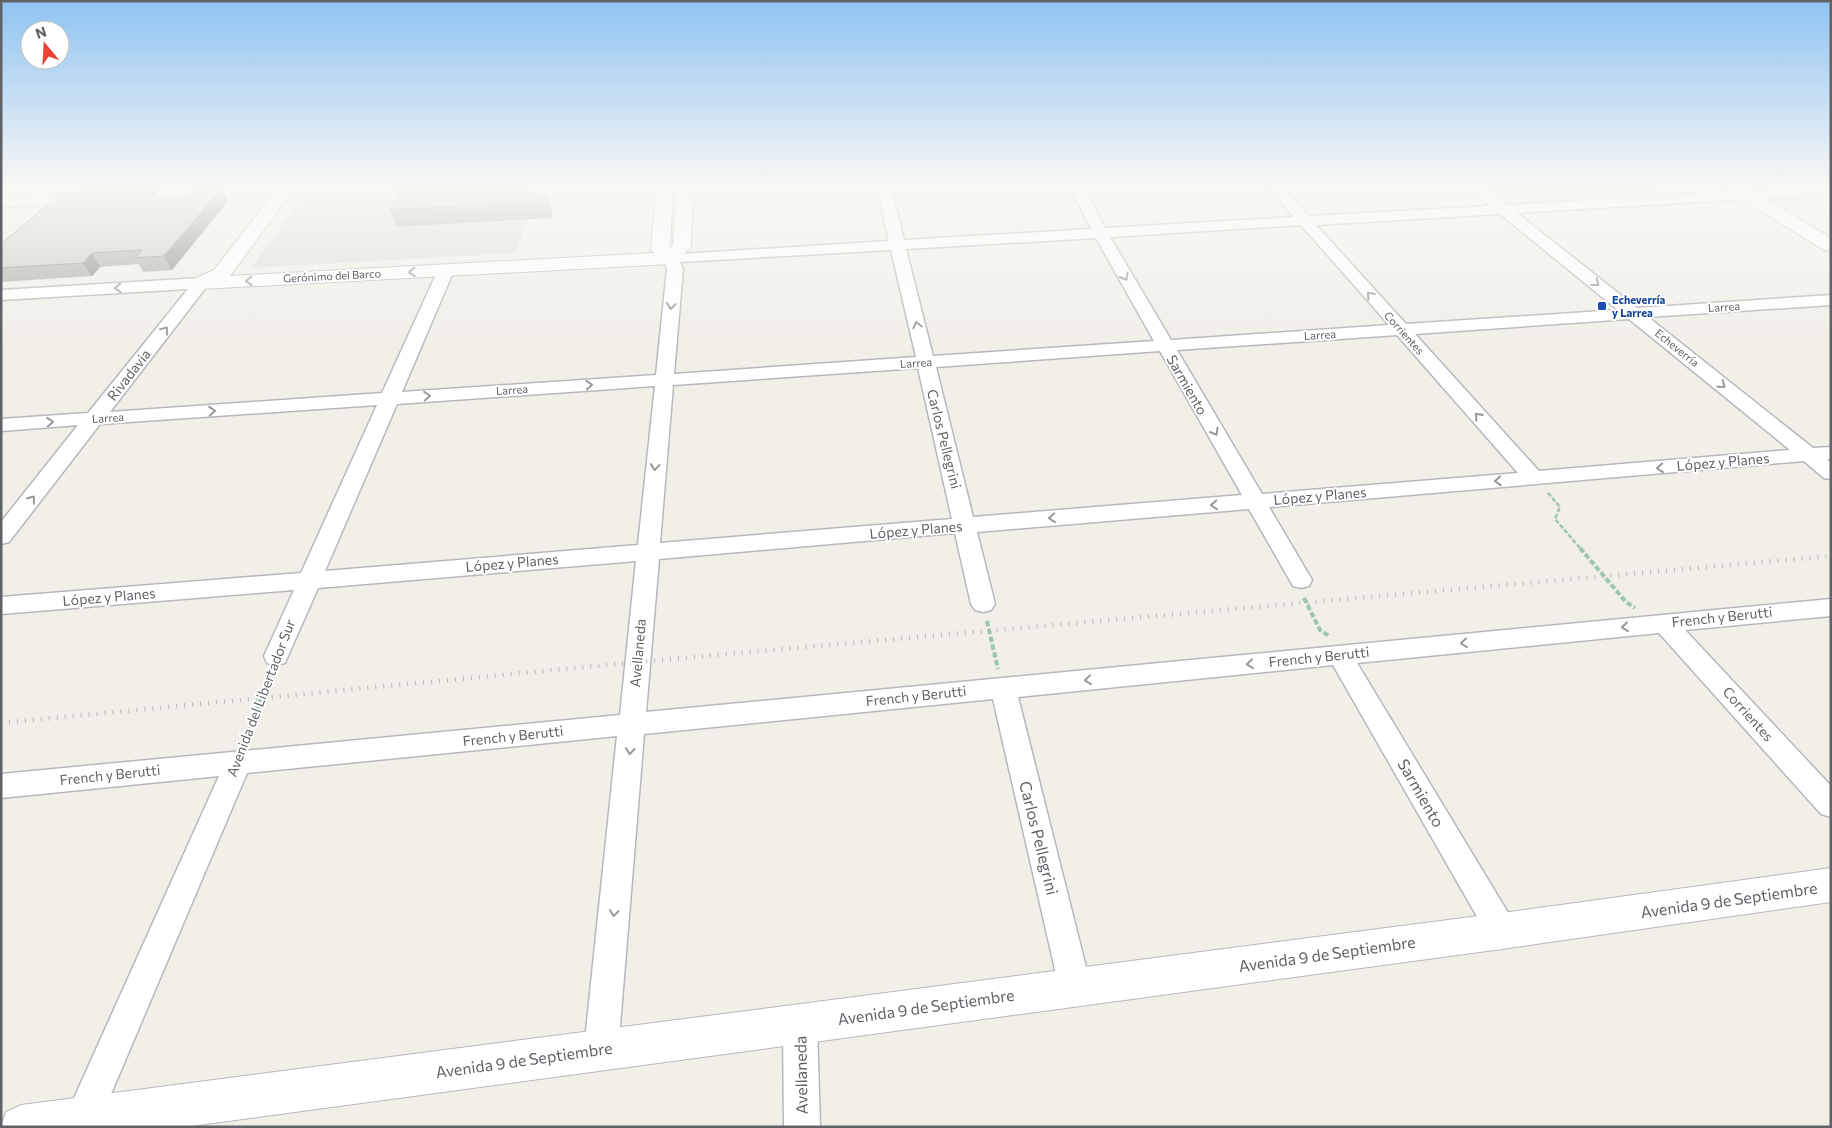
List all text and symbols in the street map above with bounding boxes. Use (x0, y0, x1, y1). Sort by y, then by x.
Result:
north arrow (20, 20, 70, 70)
text: N (33, 22, 48, 42)
street label: Gerónimo del Barco (283, 266, 382, 285)
one-way arrow (407, 266, 415, 277)
one-way arrow (1119, 271, 1129, 280)
one-way arrow (245, 275, 253, 286)
one-way arrow (1590, 277, 1599, 285)
one-way arrow (114, 283, 122, 294)
one-way arrow (1367, 291, 1376, 300)
place label: Echeverría y Larrea (1612, 293, 1666, 319)
street label: Larrea (1707, 299, 1740, 314)
marker: Echeverría y Larrea (1596, 300, 1608, 312)
one-way arrow (666, 302, 677, 310)
street label: Corrientes (1382, 309, 1427, 357)
one-way arrow (912, 321, 923, 330)
street label: Echeverría (1653, 326, 1702, 369)
one-way arrow (159, 327, 167, 336)
street label: Larrea (1303, 327, 1336, 342)
street label: Rivadavia (103, 346, 154, 404)
street label: Sarmiento (1163, 352, 1211, 418)
street label: Larrea (899, 355, 932, 370)
one-way arrow (1717, 379, 1726, 388)
one-way arrow (585, 380, 593, 391)
street label: Larrea (495, 382, 528, 397)
street label: Carlos Pellegrini (924, 387, 965, 491)
one-way arrow (423, 391, 431, 402)
one-way arrow (208, 405, 216, 416)
street label: Larrea (91, 410, 124, 425)
one-way arrow (1475, 412, 1484, 421)
one-way arrow (46, 416, 54, 427)
one-way arrow (1209, 427, 1219, 436)
street label: López y Planes (1676, 449, 1770, 474)
one-way arrow (1656, 462, 1664, 473)
one-way arrow (650, 464, 661, 472)
one-way arrow (1494, 475, 1502, 486)
street label: López y Planes (1273, 483, 1367, 508)
one-way arrow (26, 496, 34, 505)
one-way arrow (1210, 499, 1218, 510)
one-way arrow (1048, 513, 1056, 524)
street label: López y Planes (869, 517, 963, 542)
street label: López y Planes (465, 550, 559, 575)
street label: López y Planes (62, 584, 156, 609)
street label: French y Berutti (1671, 603, 1773, 630)
street label: Avenida del Libertador Sur (223, 616, 299, 779)
street label: Avellaneda (626, 618, 649, 688)
one-way arrow (1621, 621, 1629, 632)
one-way arrow (1459, 637, 1467, 648)
street label: French y Berutti (1268, 643, 1370, 670)
one-way arrow (1245, 658, 1253, 669)
one-way arrow (1084, 674, 1092, 685)
street label: French y Berutti (865, 682, 967, 709)
street label: Corrientes (1719, 683, 1777, 744)
street label: French y Berutti (462, 722, 564, 749)
one-way arrow (624, 747, 635, 755)
street label: Sarmiento (1394, 755, 1449, 830)
street label: French y Berutti (59, 761, 161, 788)
street label: Carlos Pellegrini (1016, 779, 1063, 897)
street label: Avenida 9 de Septiembre (1639, 878, 1819, 921)
one-way arrow (609, 909, 620, 917)
street label: Avenida 9 de Septiembre (1237, 932, 1417, 975)
street label: Avenida 9 de Septiembre (836, 985, 1016, 1028)
street label: Avellaneda (790, 1036, 811, 1114)
street label: Avenida 9 de Septiembre (434, 1038, 614, 1081)

